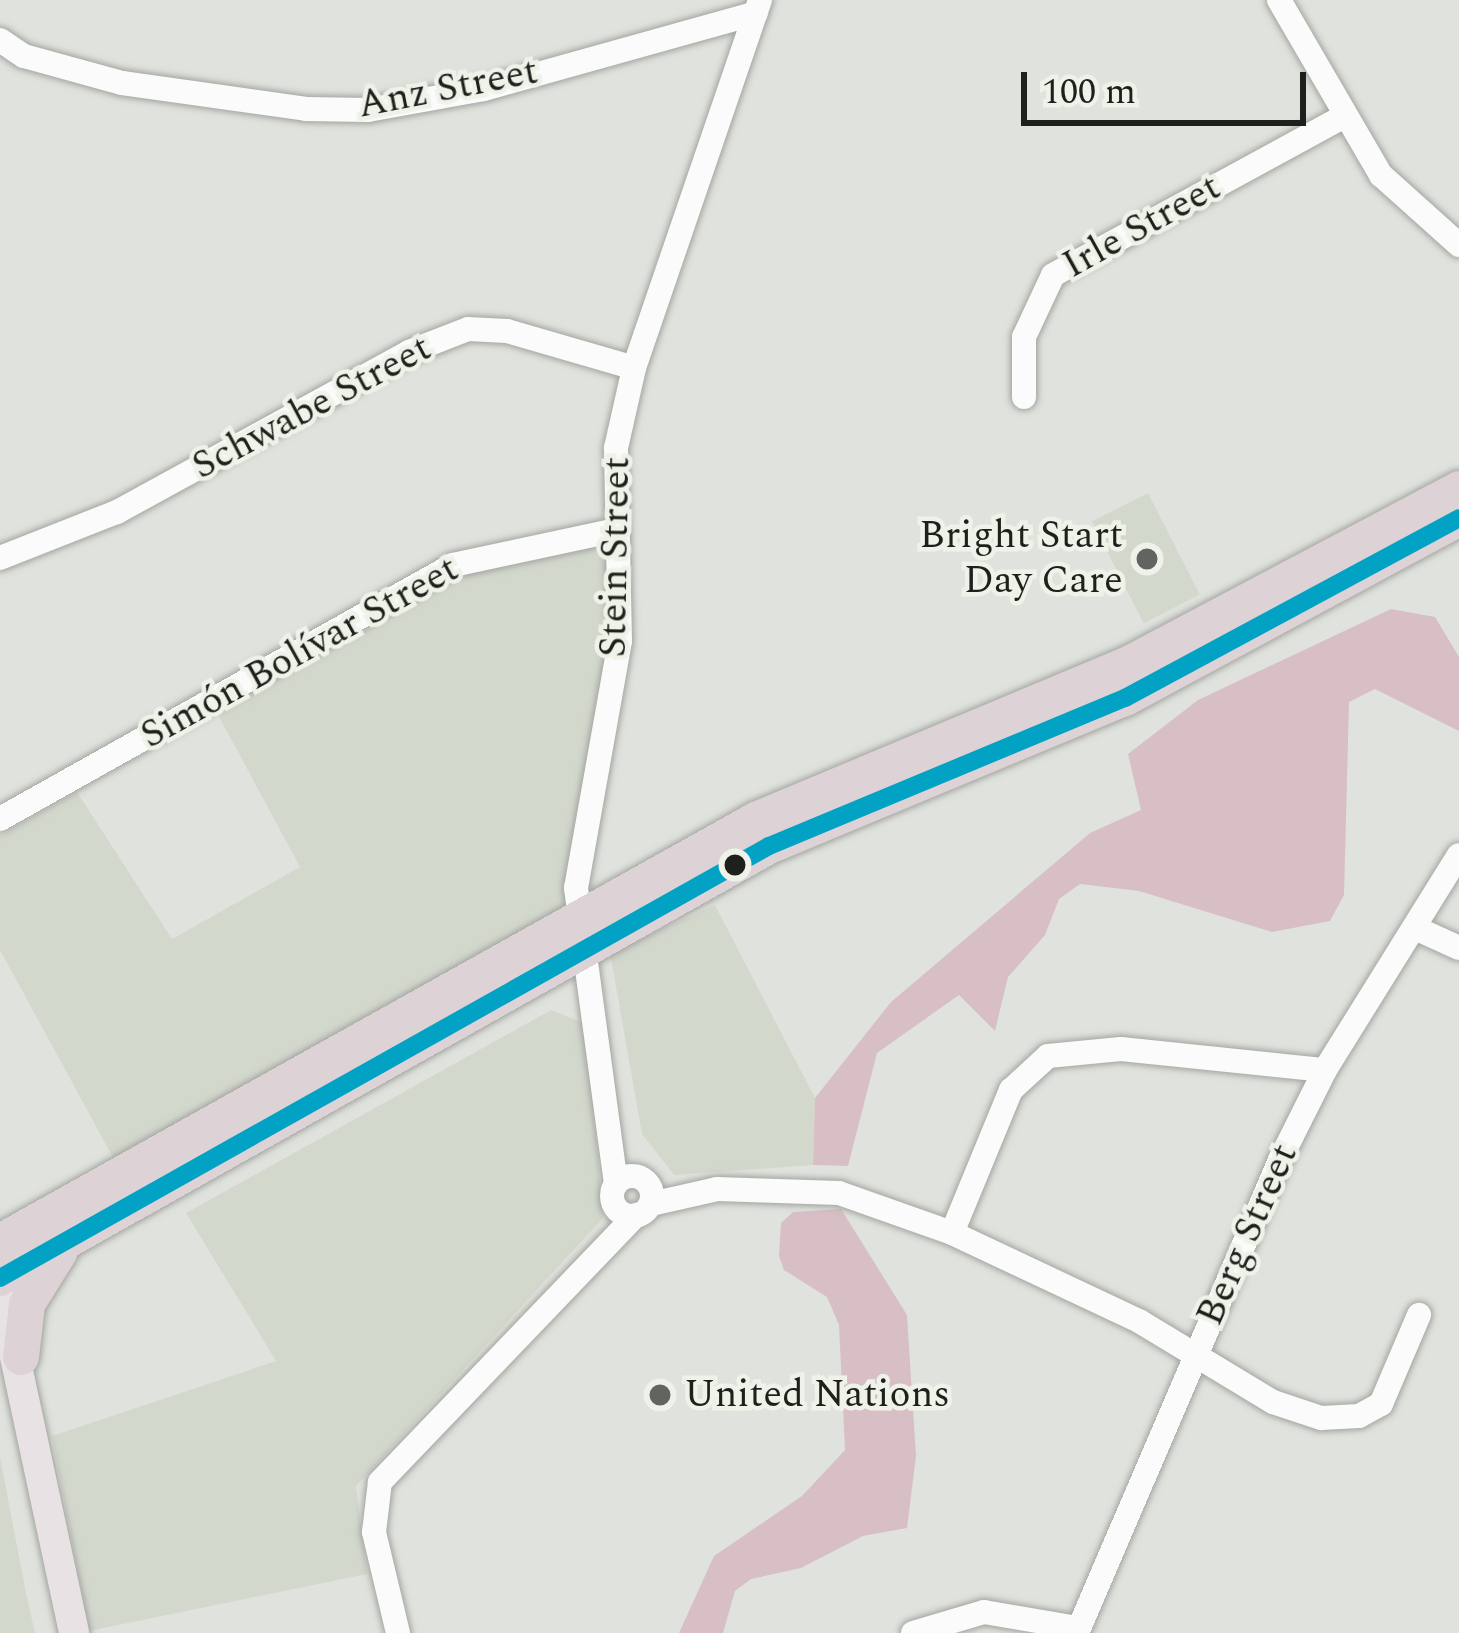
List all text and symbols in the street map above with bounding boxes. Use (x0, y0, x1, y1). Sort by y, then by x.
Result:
scale bar (1027, 48, 1312, 122)
street label: Anz Street (354, 49, 542, 129)
text: 100 m (1042, 65, 1136, 120)
street label: Irle Street (1055, 165, 1229, 289)
street label: Schwabe Street (185, 325, 439, 491)
street label: Stein Street (591, 456, 641, 658)
place label: Bright Start Day Care (919, 514, 1123, 605)
street label: Simón Bolívar Street (133, 546, 467, 760)
marker: Bright Start Day Care (1134, 546, 1160, 572)
unlabelled marker (724, 854, 746, 876)
street label: Berg Street (1187, 1137, 1309, 1333)
place label: United Nations (684, 1372, 950, 1418)
marker: United Nations (647, 1382, 673, 1408)

